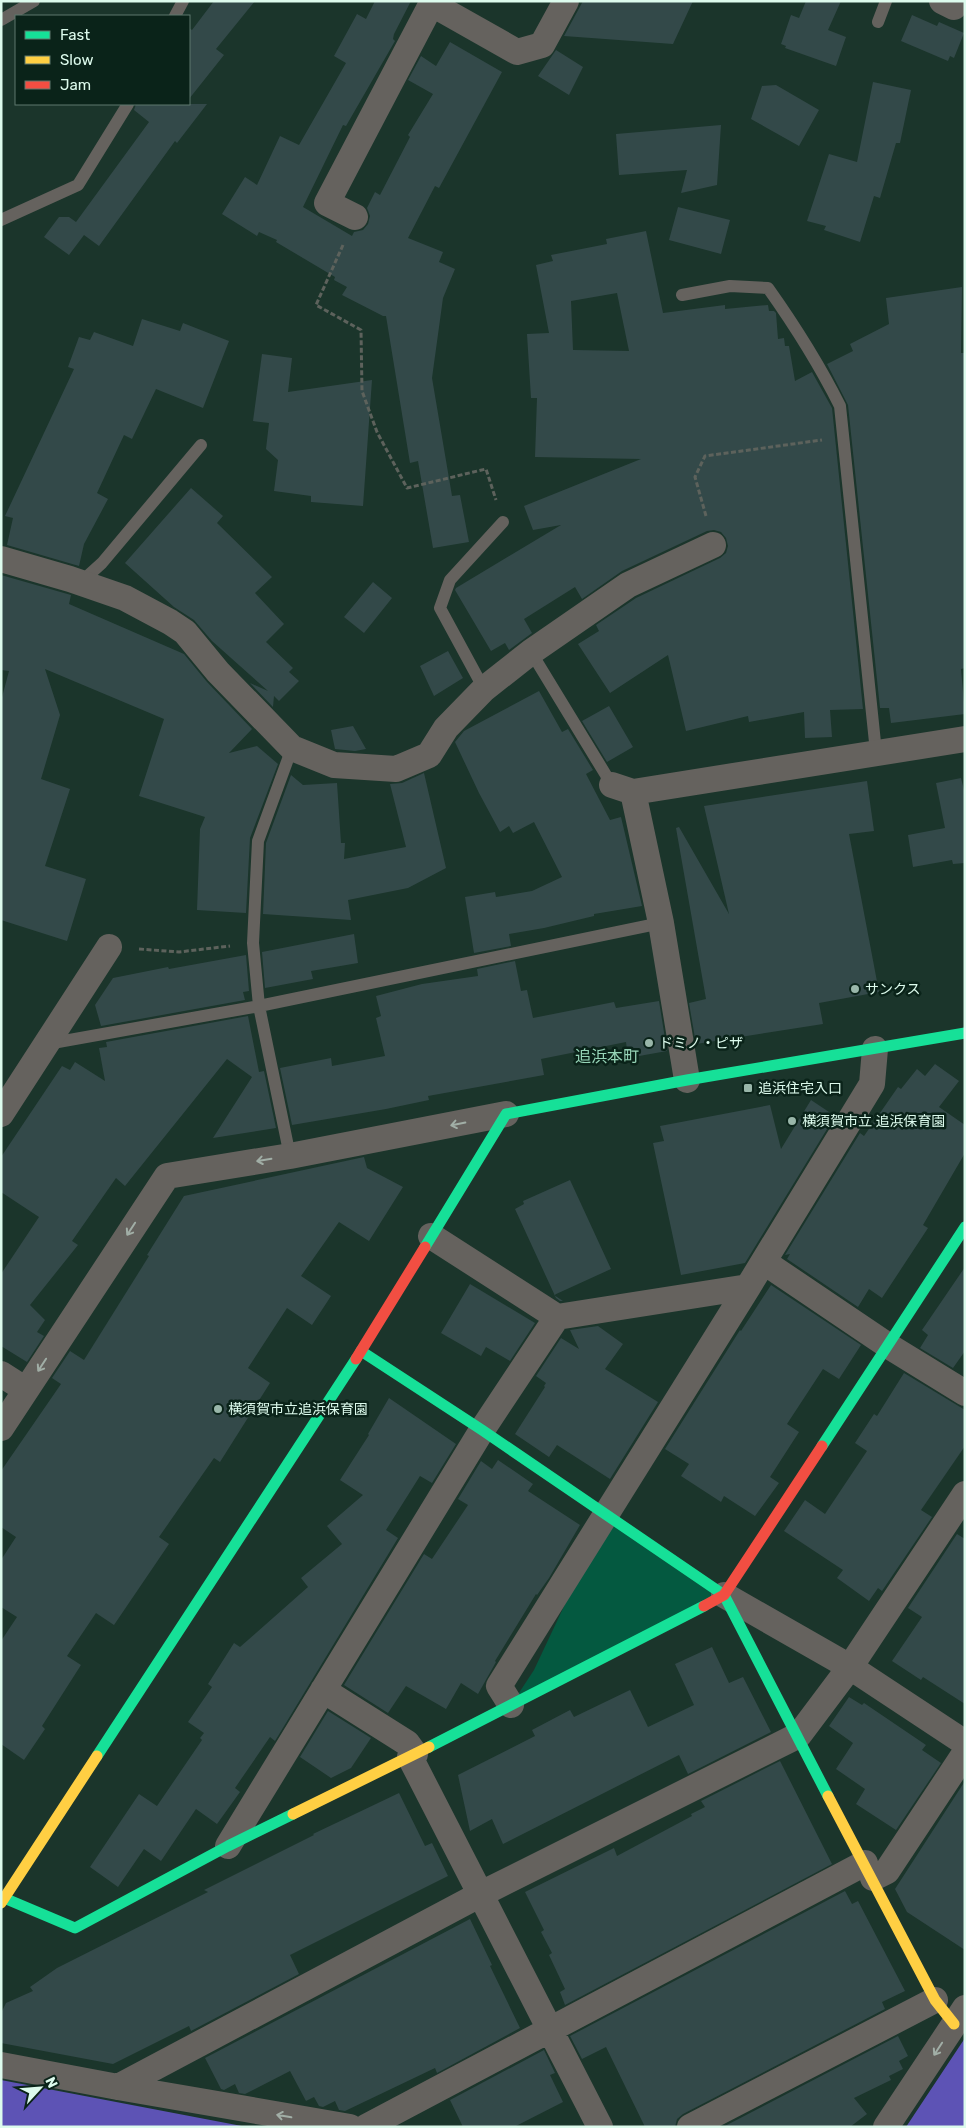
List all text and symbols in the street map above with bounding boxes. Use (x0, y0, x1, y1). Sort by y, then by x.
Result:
legend (15, 15, 190, 105)
text: Fast (60, 26, 90, 44)
text: Slow (60, 51, 93, 69)
text: Jam (60, 76, 91, 94)
place label: サンクス (865, 981, 921, 998)
marker: サンクス (849, 983, 861, 995)
place label: ドミノ・ピザ (659, 1035, 743, 1052)
marker: ドミノ・ピザ (643, 1037, 655, 1049)
district label: 追浜本町 (575, 1047, 639, 1066)
place label: 追浜住宅入口 (758, 1080, 842, 1097)
marker: 追浜住宅入口 (742, 1082, 754, 1094)
place label: 横須賀市立 追浜保育園 (802, 1113, 945, 1130)
marker: 横須賀市立 追浜保育園 (786, 1115, 798, 1127)
one-way arrow (450, 1119, 466, 1129)
one-way arrow (256, 1156, 272, 1166)
one-way arrow (126, 1222, 136, 1236)
one-way arrow (37, 1358, 47, 1372)
place label: 横須賀市立追浜保育園 (228, 1401, 368, 1418)
marker: 横須賀市立追浜保育園 (212, 1403, 224, 1415)
one-way arrow (933, 2041, 943, 2055)
north arrow (15, 2063, 65, 2113)
text: N (41, 2074, 61, 2091)
one-way arrow (277, 2110, 293, 2120)

